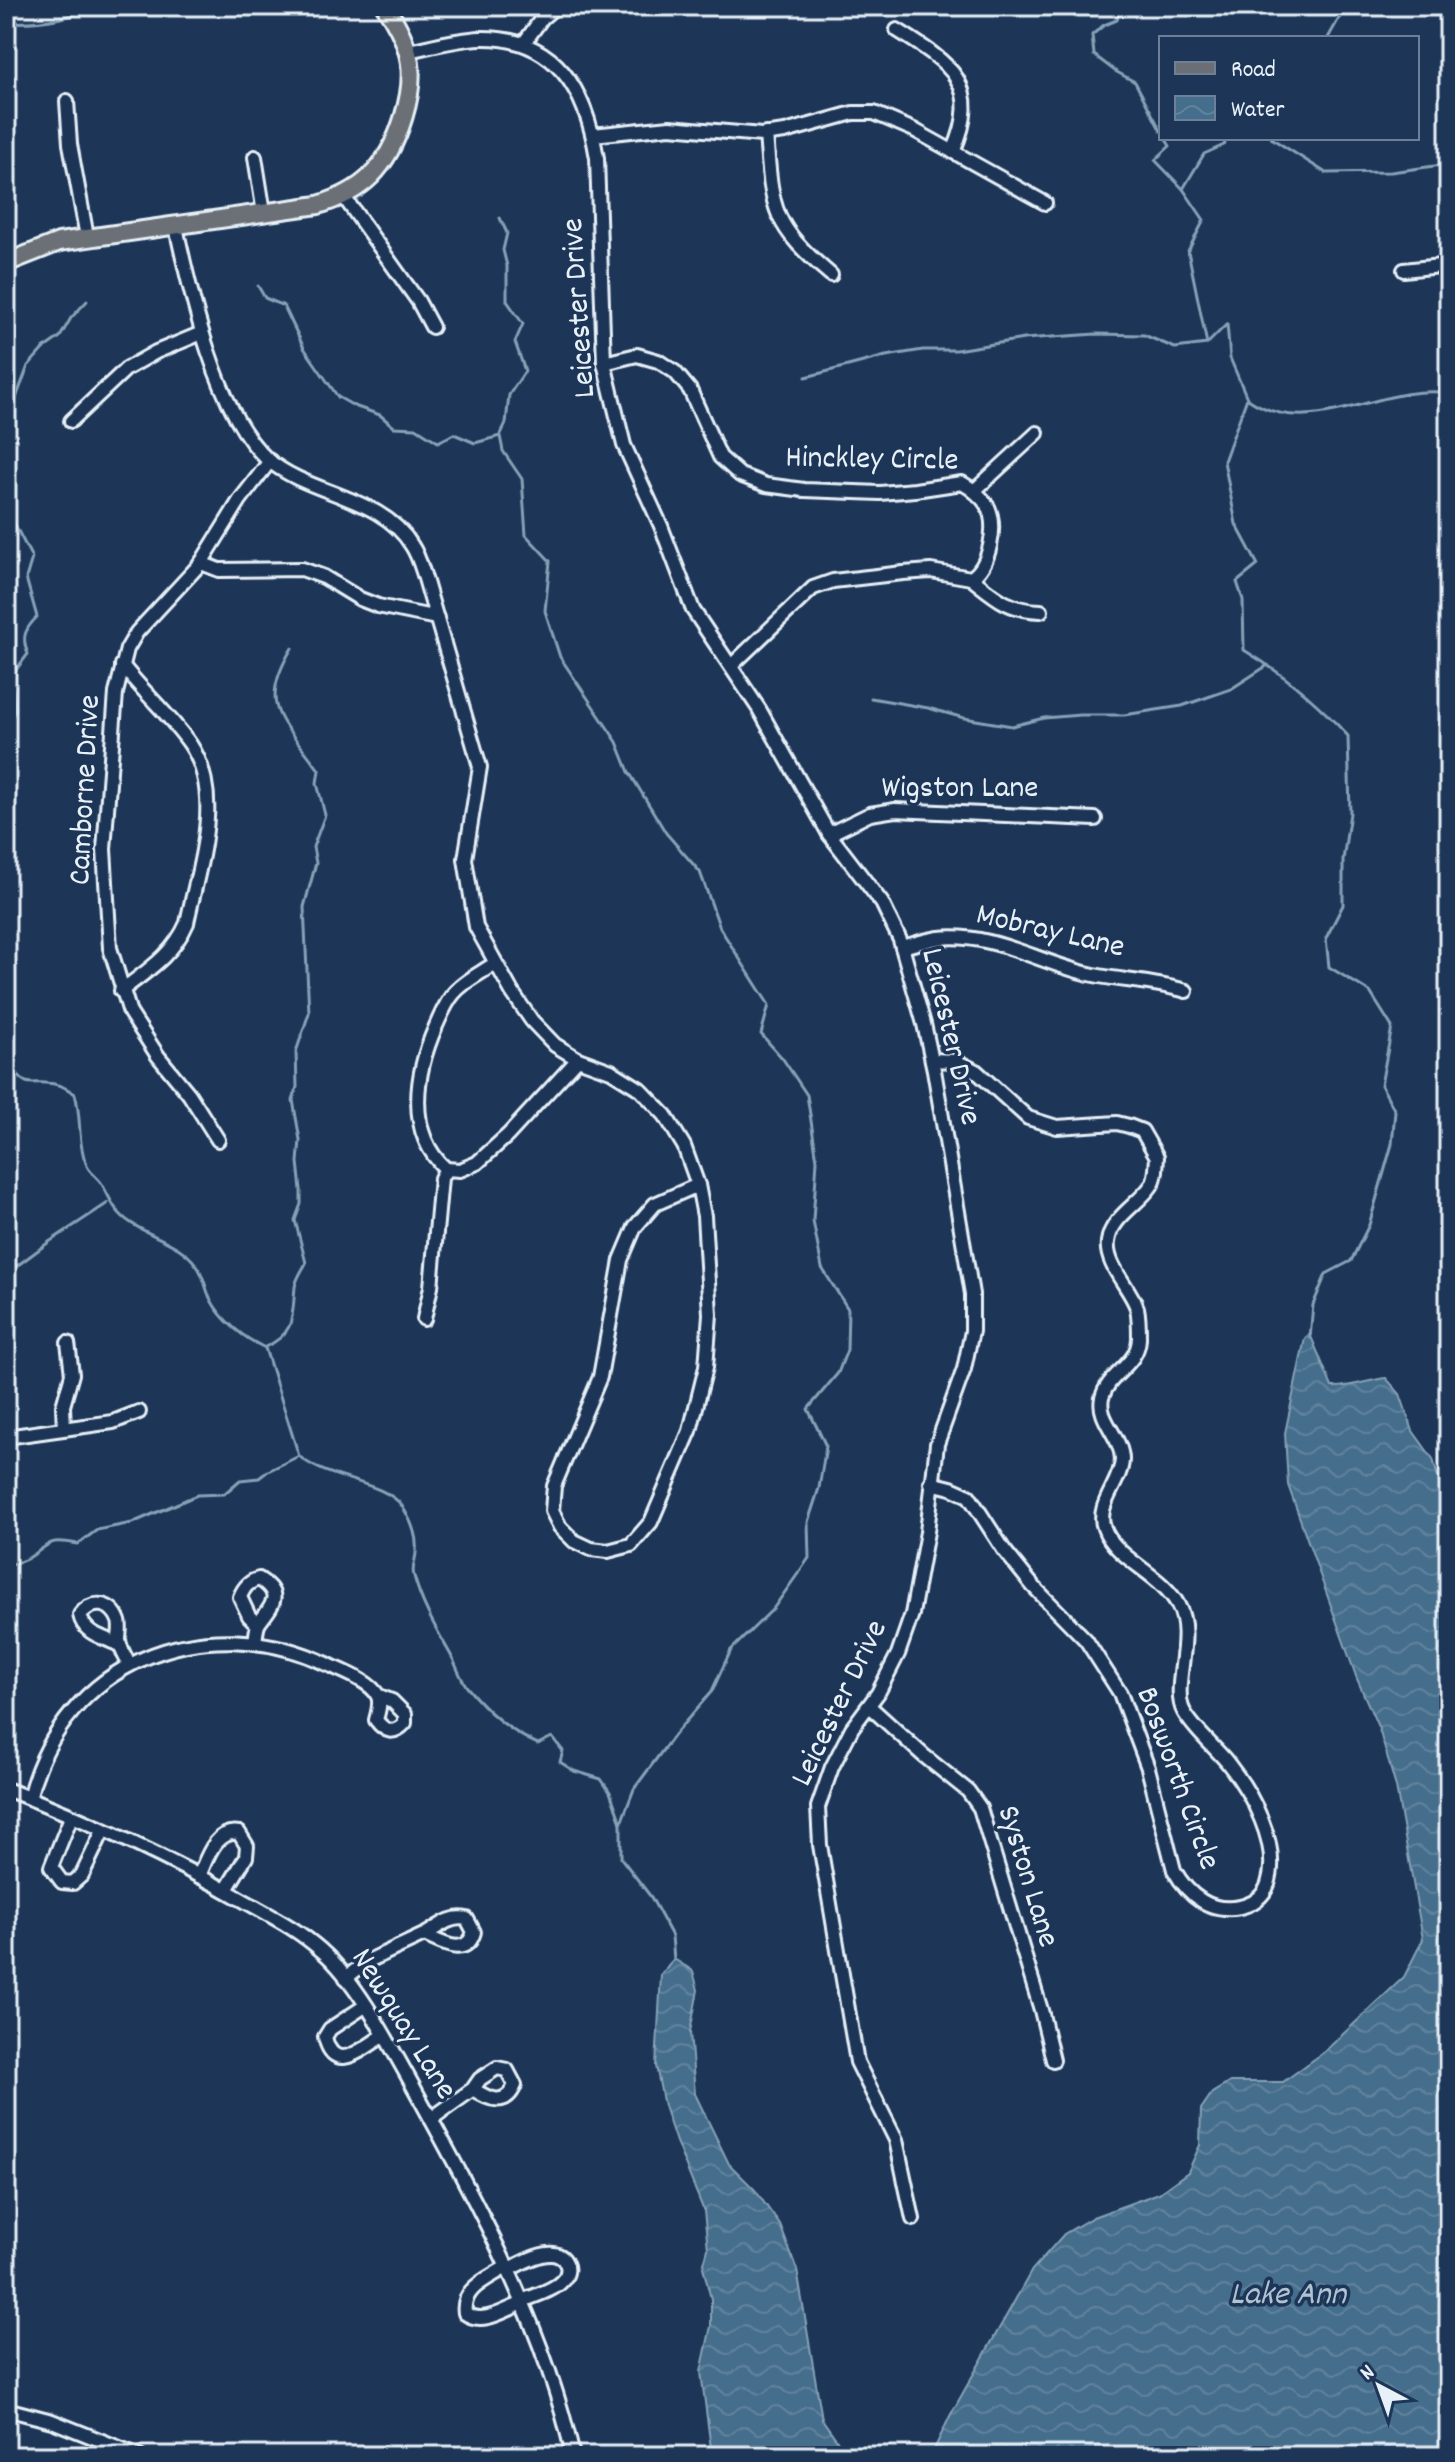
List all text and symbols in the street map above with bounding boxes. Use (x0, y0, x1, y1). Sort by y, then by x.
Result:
legend (1159, 36, 1419, 140)
text: Road (1231, 54, 1276, 88)
text: Water (1231, 94, 1284, 128)
street label: Leicester Drive (552, 217, 610, 399)
street label: Hinckley Circle (785, 436, 959, 486)
street label: Camborne Drive (59, 694, 115, 886)
street label: Wigston Lane (882, 767, 1038, 813)
street label: Mobray Lane (971, 894, 1129, 972)
street label: Leicester Drive (906, 944, 992, 1130)
street label: Leicester Drive (781, 1613, 901, 1795)
street label: Bosworth Circle (1122, 1681, 1230, 1877)
street label: Syston Lane (983, 1801, 1069, 1953)
street label: Newquay Lane (337, 1940, 467, 2110)
water label: Lake Ann (1230, 2272, 1348, 2321)
north arrow (1339, 2346, 1419, 2426)
text: N (1354, 2358, 1383, 2389)

